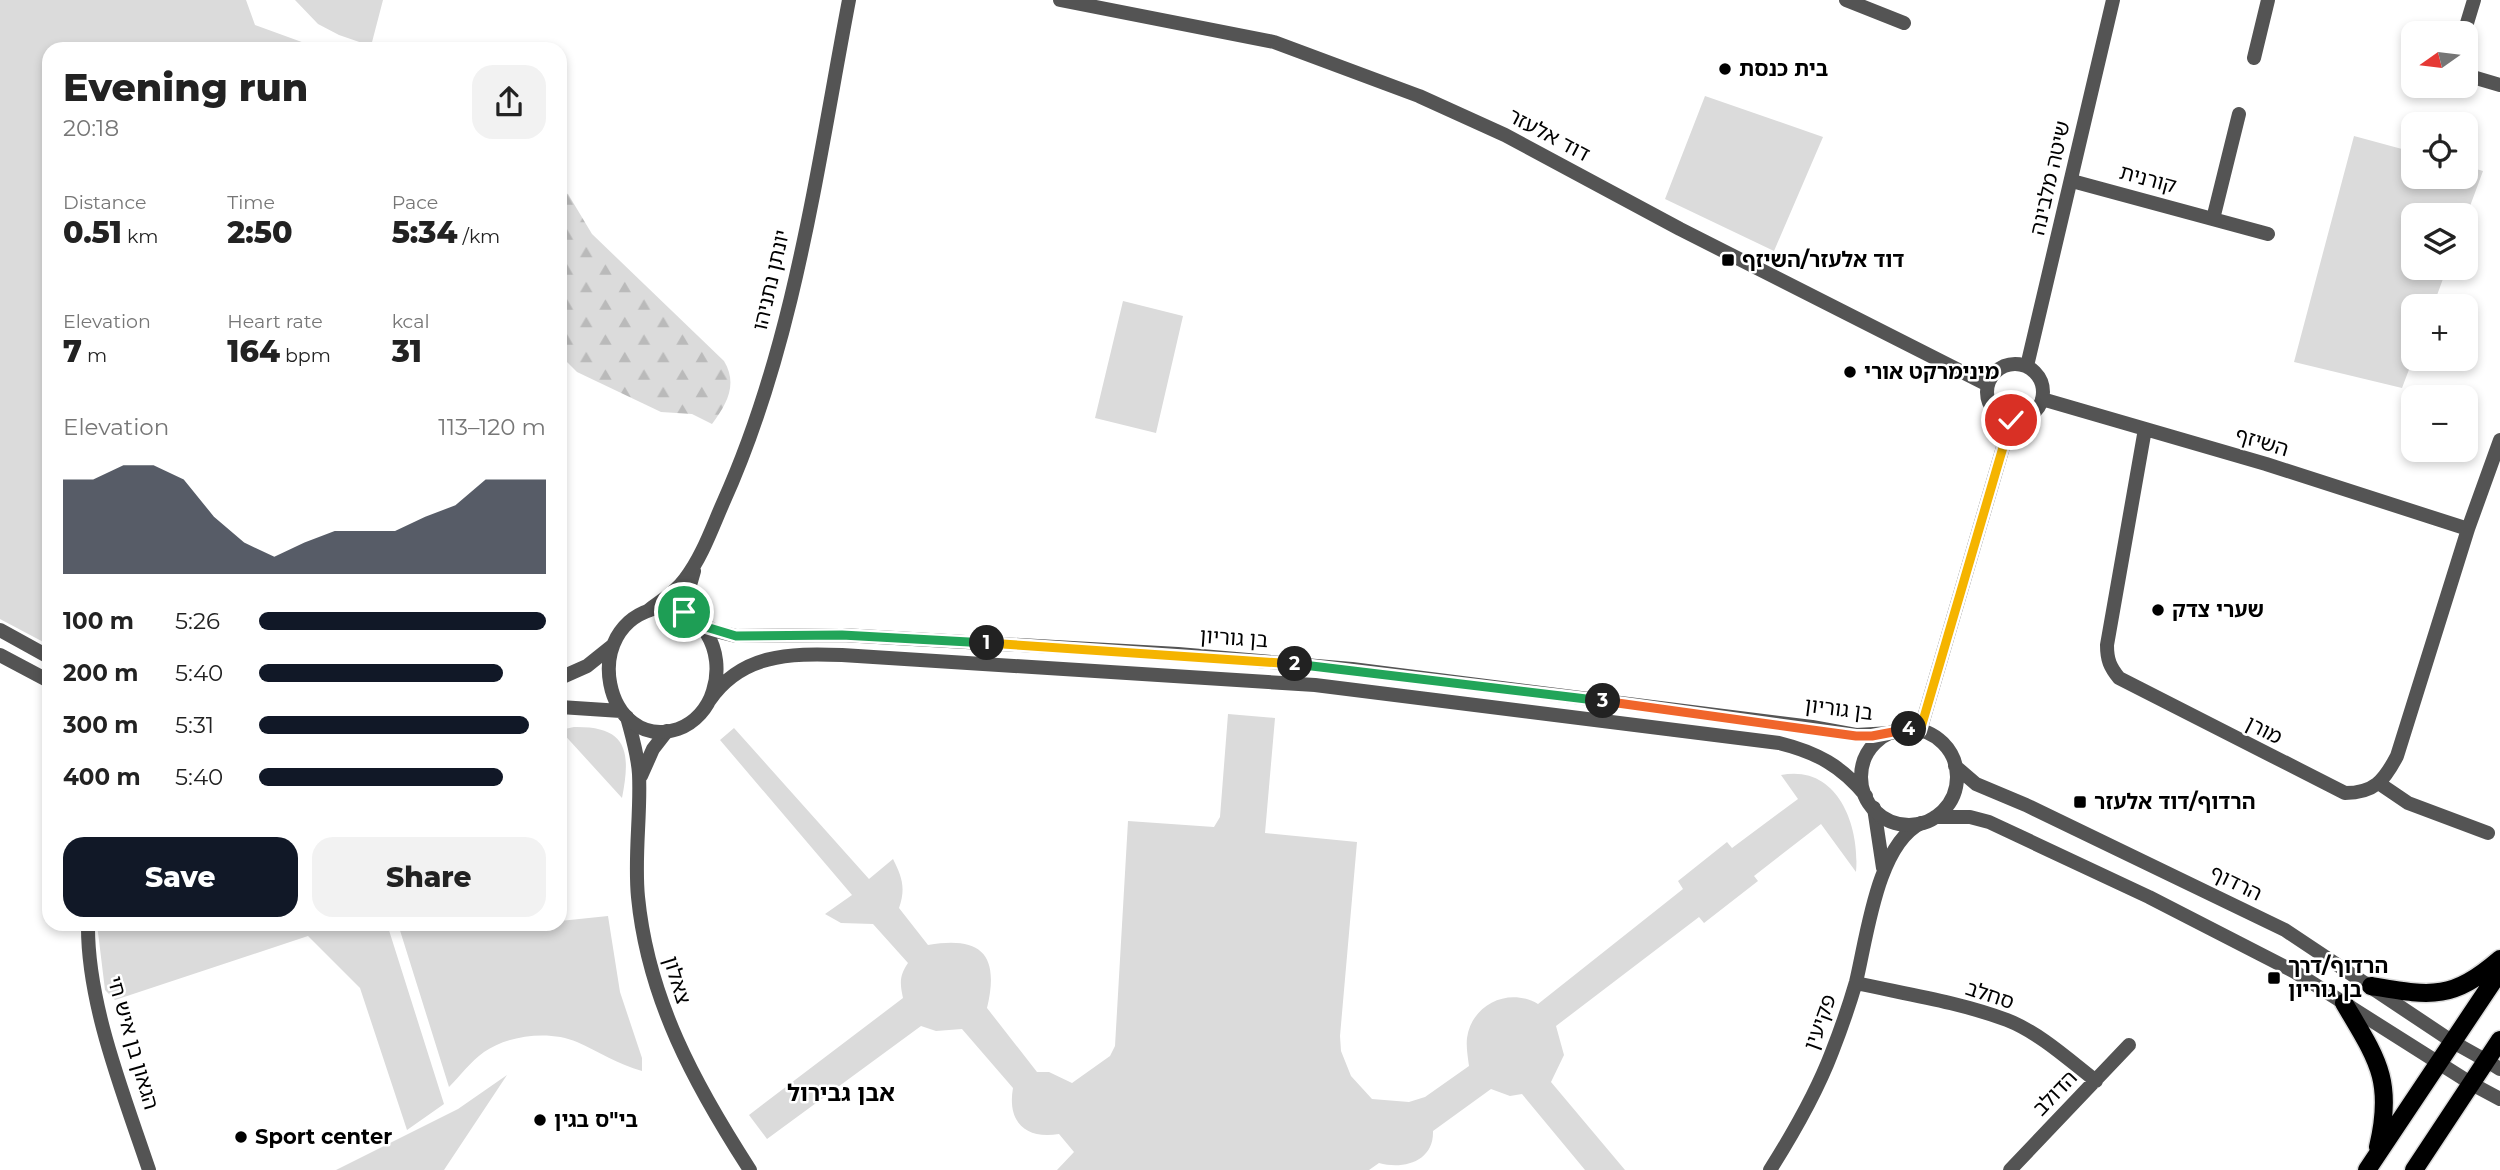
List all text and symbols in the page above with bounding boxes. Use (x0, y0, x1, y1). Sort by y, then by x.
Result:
north arrow (2401, 21, 2478, 98)
map controls (2401, 21, 2478, 462)
place label: בית כנסת (1739, 56, 1828, 81)
marker: בית כנסת (1717, 61, 1733, 77)
text: Evening run (63, 64, 308, 111)
button: share (472, 65, 546, 139)
street label: דוד אלעזר (1504, 103, 1594, 167)
button: locate (2401, 112, 2478, 189)
text: 20:18 (63, 114, 119, 142)
street label: שיטה מלבינה (2024, 118, 2075, 238)
street label: קורנית (2117, 159, 2179, 198)
text: Distance (63, 191, 146, 214)
text: Time (227, 191, 275, 214)
text: Pace (392, 191, 438, 214)
button: layers (2401, 203, 2478, 280)
text: 0.51 (63, 214, 122, 251)
text: 2:50 (227, 214, 293, 251)
text: 5:34 (392, 214, 457, 251)
text: km (122, 225, 158, 248)
text: /km (457, 225, 500, 248)
street label: יונתן נתניהו (747, 227, 794, 333)
place label: דוד אלעזר/השיזף (1742, 247, 1904, 272)
marker: דוד אלעזר/השיזף (1720, 252, 1736, 268)
button: + (2401, 294, 2478, 371)
text: Elevation (63, 310, 151, 333)
text: Heart rate (227, 310, 323, 333)
text: kcal (392, 310, 430, 333)
text: 7 (63, 333, 82, 370)
text: 164 (227, 333, 280, 370)
text: 31 (392, 333, 422, 370)
text: m (82, 344, 107, 367)
text: bpm (280, 344, 331, 367)
place label: מינימרקט אורי (1864, 359, 2000, 384)
marker: מינימרקט אורי (1842, 364, 1858, 380)
button: − (2401, 385, 2478, 462)
pin (1981, 390, 2041, 450)
icon: check (1992, 401, 2030, 439)
text: Elevation (63, 413, 169, 441)
text: 113–120 m (438, 413, 546, 441)
street label: השיזף (2232, 422, 2292, 461)
pin (654, 582, 714, 642)
icon: arrive (665, 593, 703, 631)
place label: שערי צדק (2172, 597, 2264, 622)
marker: שערי צדק (2150, 602, 2166, 618)
text: 100 m (63, 607, 134, 635)
text: 5:26 (175, 607, 220, 635)
street label: בן גוריון (1199, 623, 1269, 652)
pin: 1 (970, 626, 1004, 660)
text: 1 (983, 631, 990, 654)
pin: 2 (1278, 646, 1312, 682)
text: 2 (1289, 652, 1300, 675)
text: 200 m (63, 659, 138, 687)
text: 5:40 (175, 659, 223, 687)
pin: 3 (1586, 684, 1620, 718)
text: 3 (1597, 689, 1608, 712)
street label: בן גוריון (1803, 692, 1875, 725)
street label: מורן (2242, 710, 2287, 749)
text: 300 m (63, 711, 139, 739)
text: 5:31 (175, 711, 214, 739)
pin: 4 (1892, 712, 1926, 746)
text: 4 (1902, 717, 1915, 740)
text: 400 m (63, 763, 141, 791)
text: 5:40 (175, 763, 223, 791)
place label: הרדוף/דוד אלעזר (2094, 789, 2256, 814)
marker: הרדוף/דוד אלעזר (2072, 794, 2088, 810)
button: Save (63, 837, 298, 917)
button: Share (312, 837, 546, 917)
street label: הרדוף (2206, 859, 2266, 906)
street label: צאלון (658, 953, 697, 1007)
place label: הרדוף/דרך בן גוריון (2288, 953, 2388, 1002)
marker: הרדוף/דרך בן גוריון (2266, 970, 2282, 986)
street label: הגאון בן איש חי (103, 973, 164, 1112)
street label: סחלב (1963, 975, 2018, 1014)
street label: פקיעין (1798, 991, 1841, 1053)
street label: הדולב (2027, 1065, 2082, 1120)
district label: אבן גבירול (787, 1079, 895, 1107)
place label: בי"ס בגין (554, 1107, 638, 1132)
marker: בי"ס בגין (532, 1112, 548, 1128)
place label: Sport center (255, 1124, 392, 1149)
marker: Sport center (233, 1129, 249, 1145)

